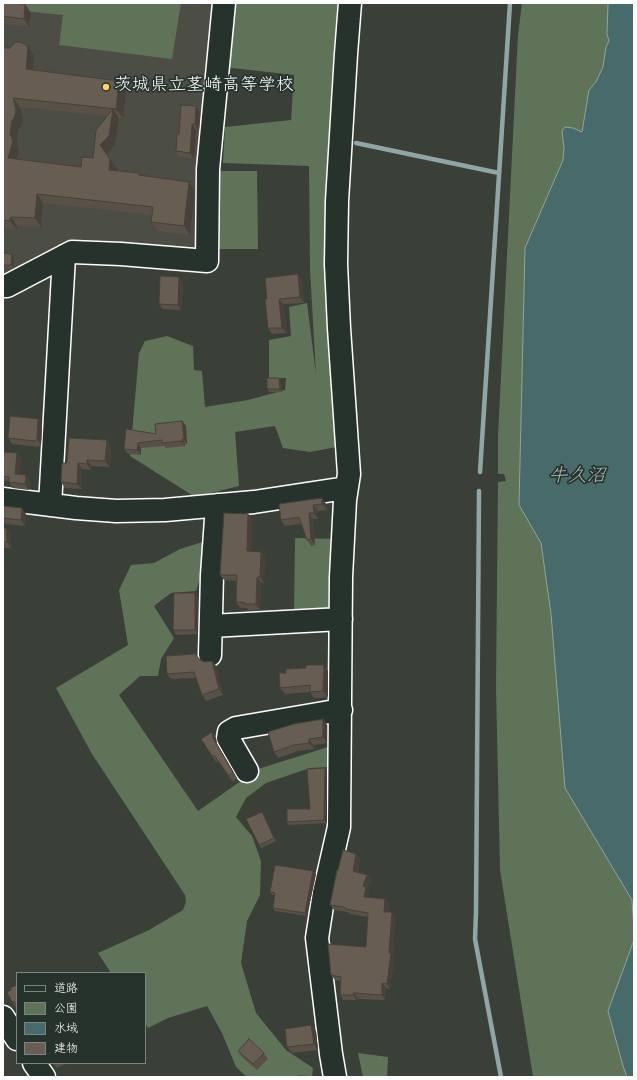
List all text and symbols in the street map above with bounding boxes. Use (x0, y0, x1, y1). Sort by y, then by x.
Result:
place label: 茨城県立茎崎高等学校 (114, 76, 294, 98)
marker: 茨城県立茎崎高等学校 (101, 82, 111, 92)
water label: 牛久沼 (549, 467, 605, 489)
legend (16, 972, 146, 1064)
text: 道路 (54, 980, 78, 998)
text: 公園 (54, 1000, 78, 1018)
text: 水域 (54, 1020, 78, 1038)
text: 建物 (54, 1040, 78, 1058)

